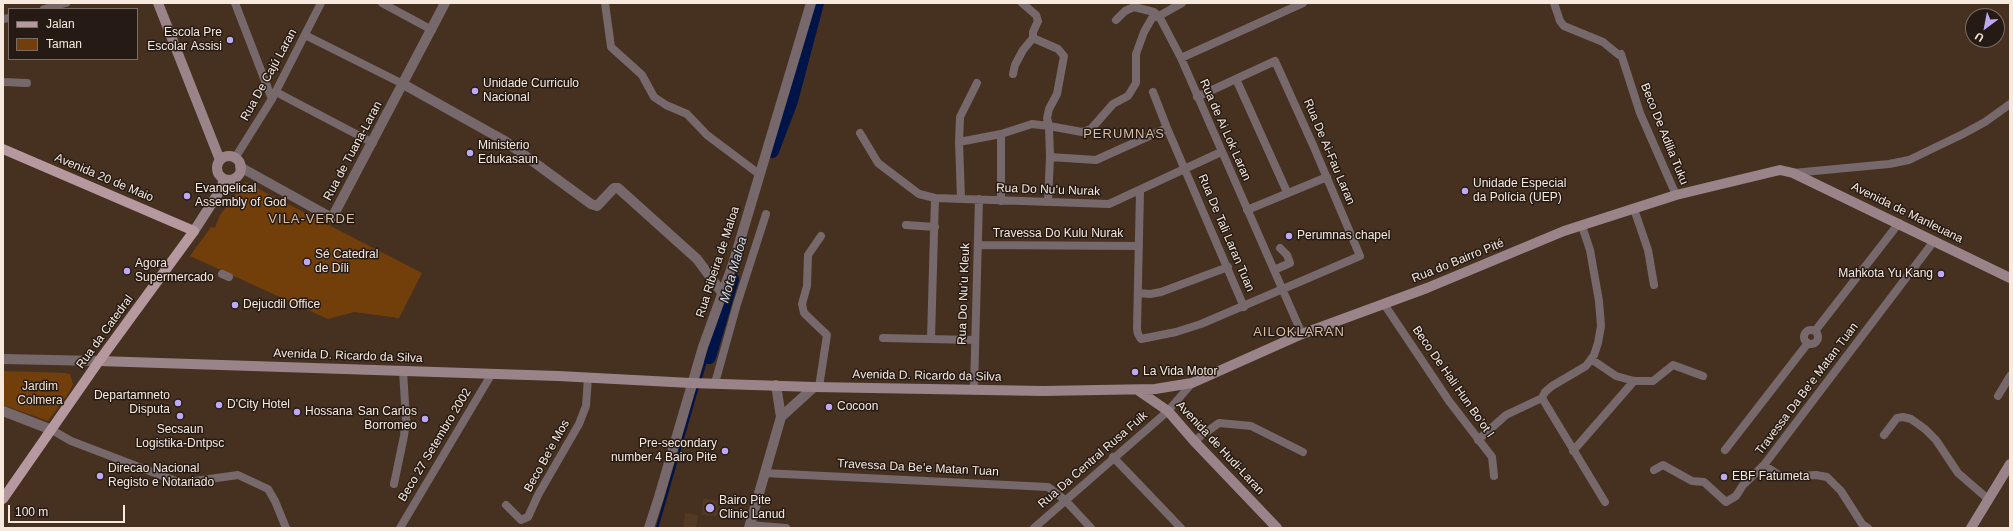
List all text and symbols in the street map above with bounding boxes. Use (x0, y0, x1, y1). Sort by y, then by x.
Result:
legend (8, 8, 138, 60)
north arrow (1965, 8, 2005, 48)
text: Jalan (46, 17, 75, 31)
place label: Escola Pre Escolar Assisi (147, 26, 222, 54)
street label: Rua De Cajú Laran (238, 27, 300, 123)
text: U (1973, 30, 1986, 45)
marker: Escola Pre Escolar Assisi (225, 35, 235, 45)
text: Taman (46, 37, 82, 51)
place label: Unidade Curriculo Nacional (483, 77, 579, 105)
street label: Rua de Ai Lok Laran (1196, 77, 1254, 183)
street label: Beco De Adilia Tuku (1637, 81, 1691, 187)
marker: Unidade Curriculo Nacional (470, 86, 480, 96)
street label: Rua De Ai-Fau Laran (1300, 97, 1358, 207)
street label: Rua de Tuana-Laran (321, 99, 385, 203)
district label: PERUMNAS (1083, 126, 1165, 142)
place label: Ministerio Edukasaun (478, 139, 538, 167)
marker: Ministerio Edukasaun (465, 148, 475, 158)
street label: Avenida 20 de Maio (52, 151, 156, 205)
street label: Rua De Tali Laran Tuan (1195, 172, 1257, 294)
place label: Unidade Especial da Polícia (UEP) (1473, 177, 1566, 205)
street label: Avenida de Manleuana (1849, 180, 1965, 246)
street label: Rua Do Nu’u Nurak (996, 181, 1100, 199)
place label: Evangelical Assembly of God (195, 182, 286, 210)
marker: Unidade Especial da Polícia (UEP) (1460, 186, 1470, 196)
marker: Evangelical Assembly of God (182, 191, 192, 201)
street label: Rua Ribeira de Maloa (693, 205, 743, 319)
district label: VILA-VERDE (268, 211, 356, 227)
street label: Travessa Do Kulu Nurak (993, 227, 1123, 241)
place label: Perumnas chapel (1297, 229, 1390, 243)
marker: Perumnas chapel (1284, 231, 1294, 241)
water label: Mota Maloa (717, 235, 751, 305)
street label: Rua do Bairro Pité (1410, 236, 1506, 286)
street label: Rua Do Nu’u Kleuk (955, 243, 973, 345)
place label: Sé Catedral de Díli (315, 248, 378, 276)
place label: Agora Supermercado (135, 257, 214, 285)
marker: Sé Catedral de Díli (302, 257, 312, 267)
marker: Agora Supermercado (122, 266, 132, 276)
place label: Mahkota Yu Kang (1838, 267, 1933, 281)
marker: Mahkota Yu Kang (1936, 269, 1946, 279)
street label: Rua da Catedral (73, 292, 137, 372)
place label: Dejucdil Office (243, 298, 320, 312)
marker: Dejucdil Office (230, 300, 240, 310)
street label: Travessa Da Be’e Matan Tuan (1753, 320, 1861, 458)
district label: AILOKLARAN (1253, 324, 1345, 340)
street label: Beco De Hali Hun Bo’ot I (1409, 324, 1497, 440)
street label: Avenida D. Ricardo da Silva (273, 346, 423, 366)
place label: La Vida Motor (1143, 365, 1217, 379)
street label: Avenida D. Ricardo da Silva (852, 367, 1002, 385)
marker: La Vida Motor (1130, 367, 1140, 377)
park label: Jardim Colmera (17, 380, 63, 408)
street label: Beco 27 Setembro 2002 (395, 386, 475, 504)
place label: Departamneto Disputa (94, 389, 170, 417)
marker: Departamneto Disputa (173, 398, 183, 408)
place label: D'City Hotel (227, 398, 290, 412)
street label: Avenida de Hudi-Laran (1173, 398, 1267, 498)
marker: D'City Hotel (214, 400, 224, 410)
place label: Cocoon (837, 400, 878, 414)
marker: Cocoon (824, 402, 834, 412)
place label: Hossana (305, 405, 352, 419)
place label: San Carlos Borromeo (358, 405, 417, 433)
marker: Hossana (292, 407, 302, 417)
street label: Rua Da Central Rusa Fuik (1035, 409, 1151, 511)
marker: Secsaun Logistika-Dntpsc (175, 411, 185, 421)
marker: San Carlos Borromeo (420, 414, 430, 424)
street label: Beco Be'e Mos (521, 417, 573, 495)
place label: Secsaun Logistika-Dntpsc (136, 423, 224, 451)
place label: Pre-secondary number 4 Bairo Pite (611, 437, 717, 465)
marker: Pre-secondary number 4 Bairo Pite (720, 446, 730, 456)
street label: Travessa Da Be’e Matan Tuan (837, 457, 999, 479)
place label: Direcao Nacional Registo e Notariado (108, 462, 214, 490)
place label: EBF Fatumeta (1732, 470, 1809, 484)
marker: Direcao Nacional Registo e Notariado (95, 471, 105, 481)
marker: EBF Fatumeta (1719, 472, 1729, 482)
place label: Bairo Pite Clinic Lanud (719, 494, 785, 522)
scale bar (10, 497, 127, 523)
marker: Bairo Pite Clinic Lanud (704, 502, 716, 514)
text: 100 m (15, 505, 48, 519)

